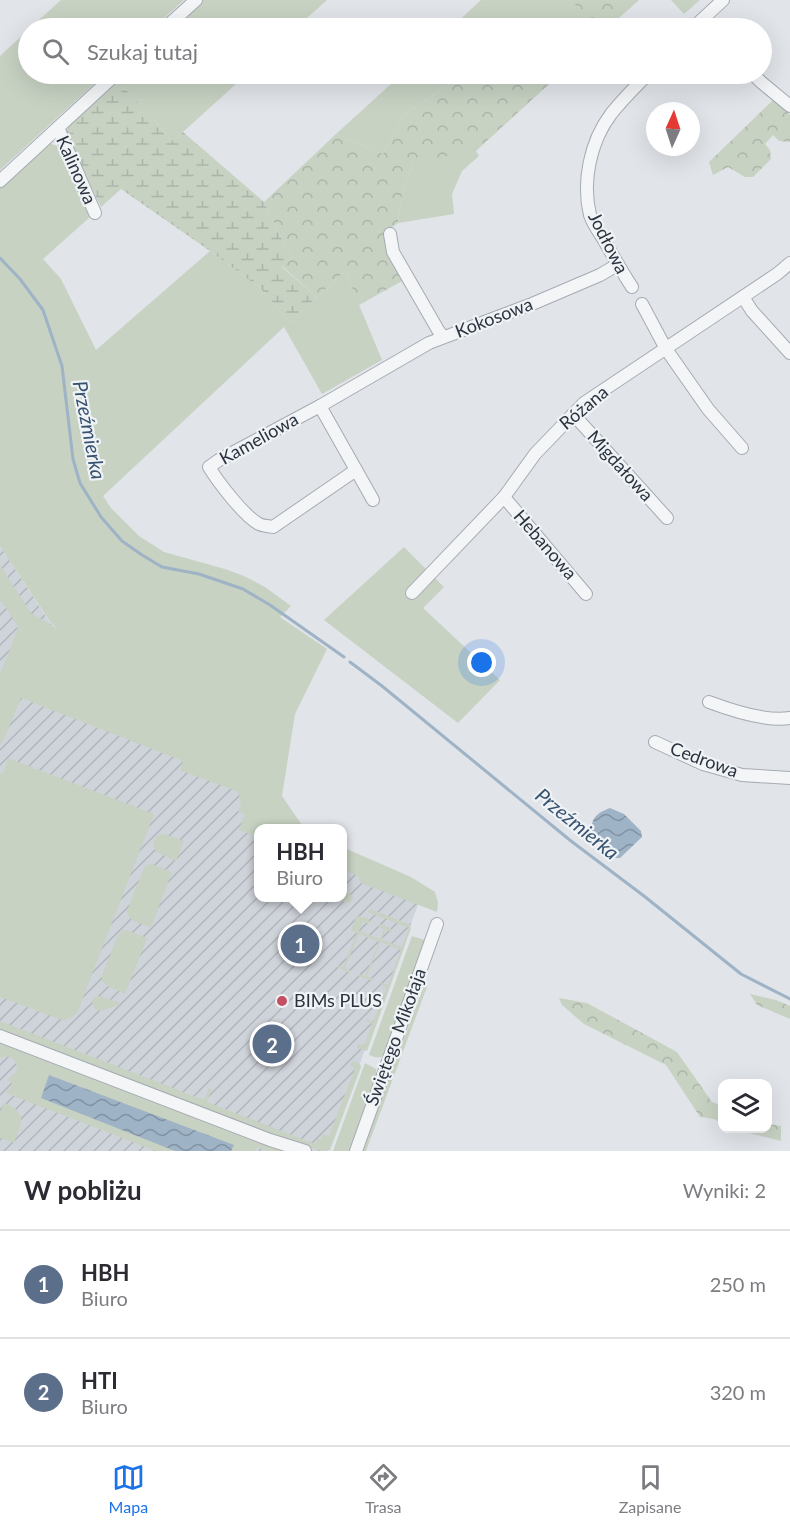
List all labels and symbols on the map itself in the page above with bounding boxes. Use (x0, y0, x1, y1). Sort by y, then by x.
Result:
north arrow (646, 102, 700, 156)
street label: Kalinowa (52, 132, 102, 207)
street label: Jodłowa (584, 208, 634, 277)
street label: Kokosowa (452, 292, 535, 342)
water label: Przeźmierka (69, 378, 111, 481)
street label: Różana (555, 381, 612, 434)
street label: Kameliowa (215, 407, 302, 469)
street label: Migdałowa (583, 425, 658, 505)
street label: Hebanowa (510, 505, 582, 584)
your location (467, 648, 496, 677)
street label: Cedrowa (667, 737, 741, 781)
water label: Przeźmierka (531, 782, 624, 864)
pin: 1 (280, 922, 320, 966)
street label: Świętego Mikołaja (360, 965, 430, 1108)
place label: BIMs PLUS (294, 989, 382, 1011)
marker: BIMs PLUS (275, 994, 289, 1008)
pin: 2 (252, 1022, 292, 1066)

